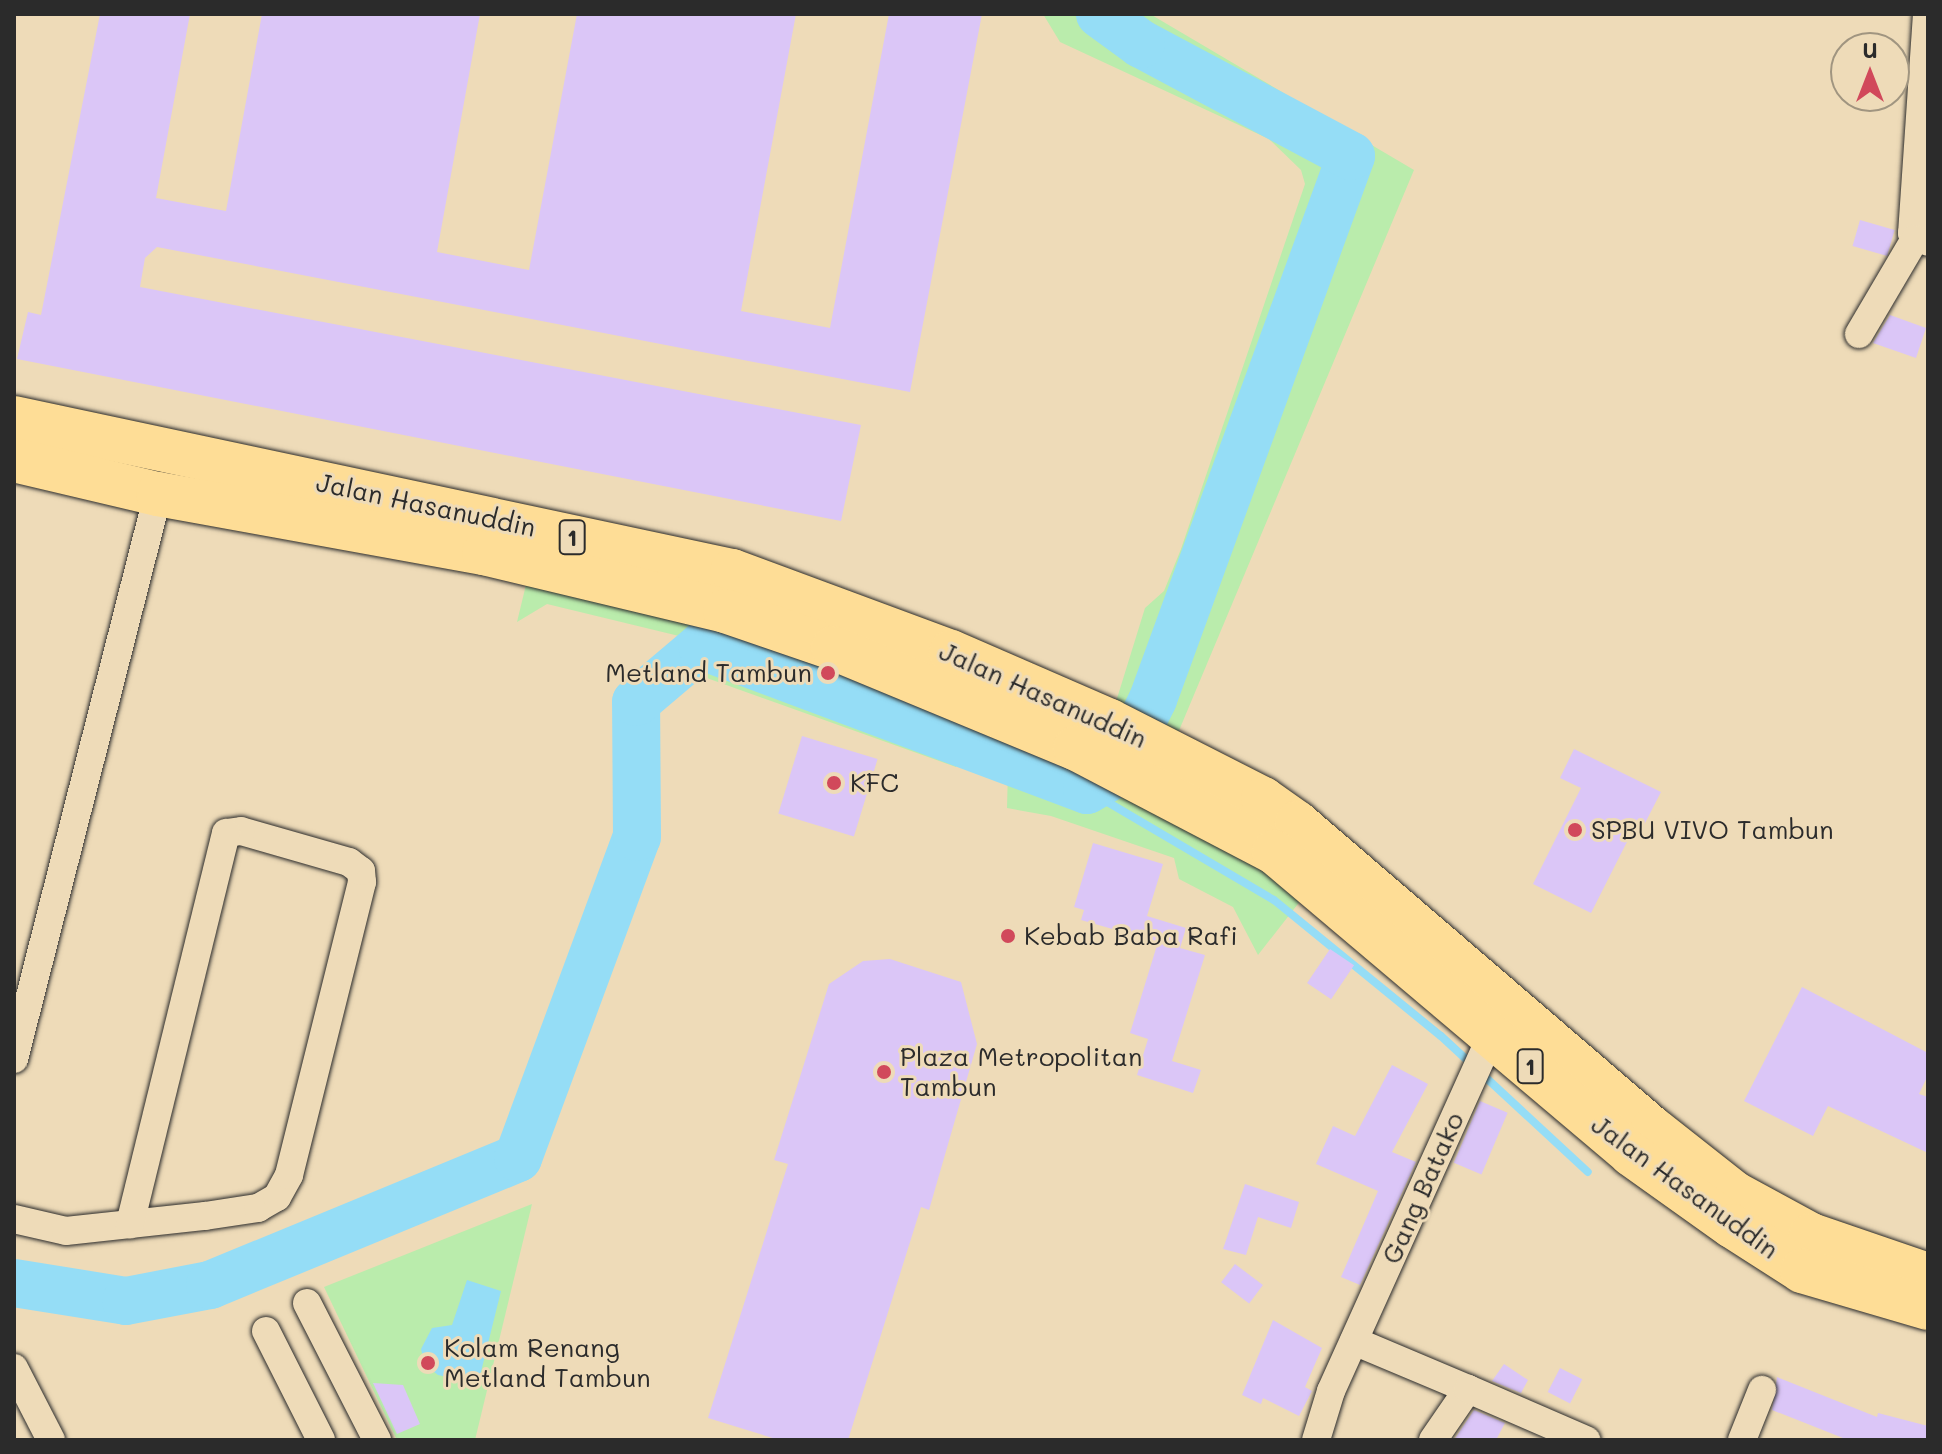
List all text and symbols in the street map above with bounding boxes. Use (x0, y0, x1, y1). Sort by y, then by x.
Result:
north arrow (1830, 32, 1910, 112)
text: U (1862, 35, 1878, 64)
street label: Jalan Hasanuddin (313, 467, 539, 543)
road number: 1 (558, 517, 586, 557)
street label: Jalan Hasanuddin (935, 635, 1151, 755)
place label: Metland Tambun (605, 657, 812, 689)
marker: Metland Tambun (819, 664, 837, 682)
place label: KFC (850, 767, 899, 799)
marker: KFC (825, 774, 843, 792)
place label: SPBU VIVO Tambun (1591, 814, 1834, 846)
marker: SPBU VIVO Tambun (1566, 821, 1584, 839)
place label: Kebab Baba Rafi (1024, 920, 1238, 952)
marker: Kebab Baba Rafi (999, 927, 1017, 945)
place label: Plaza Metropolitan Tambun (900, 1041, 1142, 1102)
road number: 1 (1516, 1046, 1544, 1086)
marker: Plaza Metropolitan Tambun (875, 1063, 893, 1081)
street label: Gang Batako (1376, 1107, 1470, 1269)
street label: Jalan Hasanuddin (1585, 1109, 1785, 1265)
place label: Kolam Renang Metland Tambun (444, 1332, 651, 1394)
marker: Kolam Renang Metland Tambun (419, 1354, 437, 1372)

